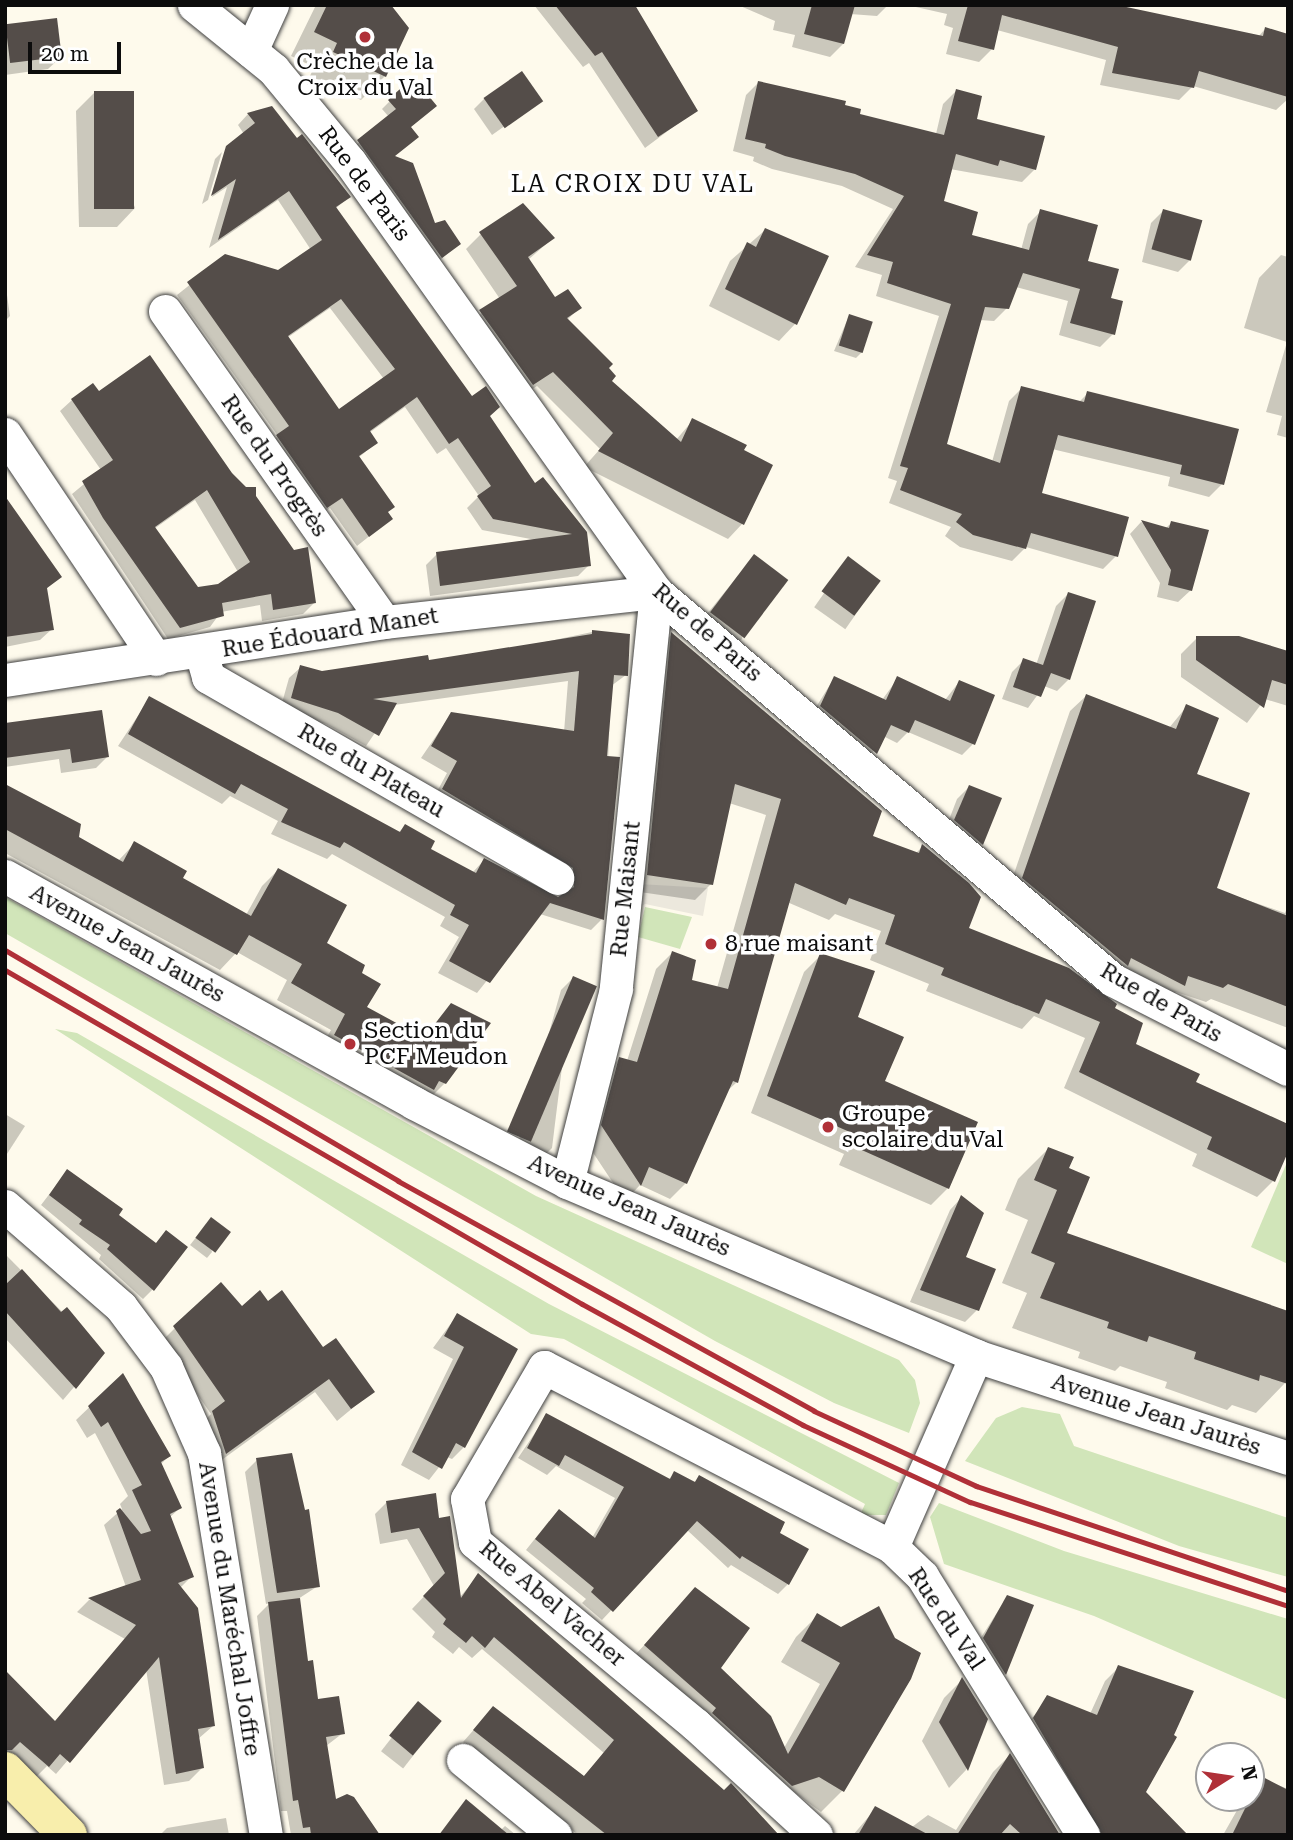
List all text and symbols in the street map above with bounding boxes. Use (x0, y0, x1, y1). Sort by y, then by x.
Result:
scale bar (32, 28, 124, 72)
marker: Crèche de la Croix du Val (357, 29, 373, 45)
text: 20 m (41, 42, 89, 66)
place label: Crèche de la Croix du Val (296, 48, 434, 102)
street label: Rue de Paris (312, 121, 416, 247)
district label: LA CROIX DU VAL (513, 171, 753, 199)
street label: Rue du Progrès (215, 390, 333, 542)
street label: Rue de Paris (647, 578, 767, 688)
street label: Rue Édouard Manet (220, 602, 440, 664)
street label: Rue du Plateau (293, 718, 449, 824)
street label: Rue Maisant (605, 820, 647, 958)
street label: Avenue Jean Jaurès (25, 879, 229, 1009)
place label: 8 rue maisant (725, 930, 874, 958)
marker: 8 rue maisant (703, 936, 719, 952)
street label: Rue de Paris (1095, 957, 1227, 1049)
place label: Section du PCF Meudon (364, 1017, 508, 1071)
marker: Section du PCF Meudon (342, 1036, 358, 1052)
place label: Groupe scolaire du Val (842, 1100, 1003, 1154)
marker: Groupe scolaire du Val (820, 1119, 836, 1135)
street label: Avenue Jean Jaurès (524, 1149, 734, 1263)
street label: Avenue Jean Jaurès (1048, 1368, 1264, 1462)
street label: Avenue du Maréchal Joffre (192, 1460, 266, 1758)
street label: Rue Abel Vacher (474, 1535, 630, 1673)
street label: Rue du Val (902, 1563, 990, 1675)
north arrow (1195, 1742, 1265, 1812)
text: N (1236, 1763, 1262, 1782)

